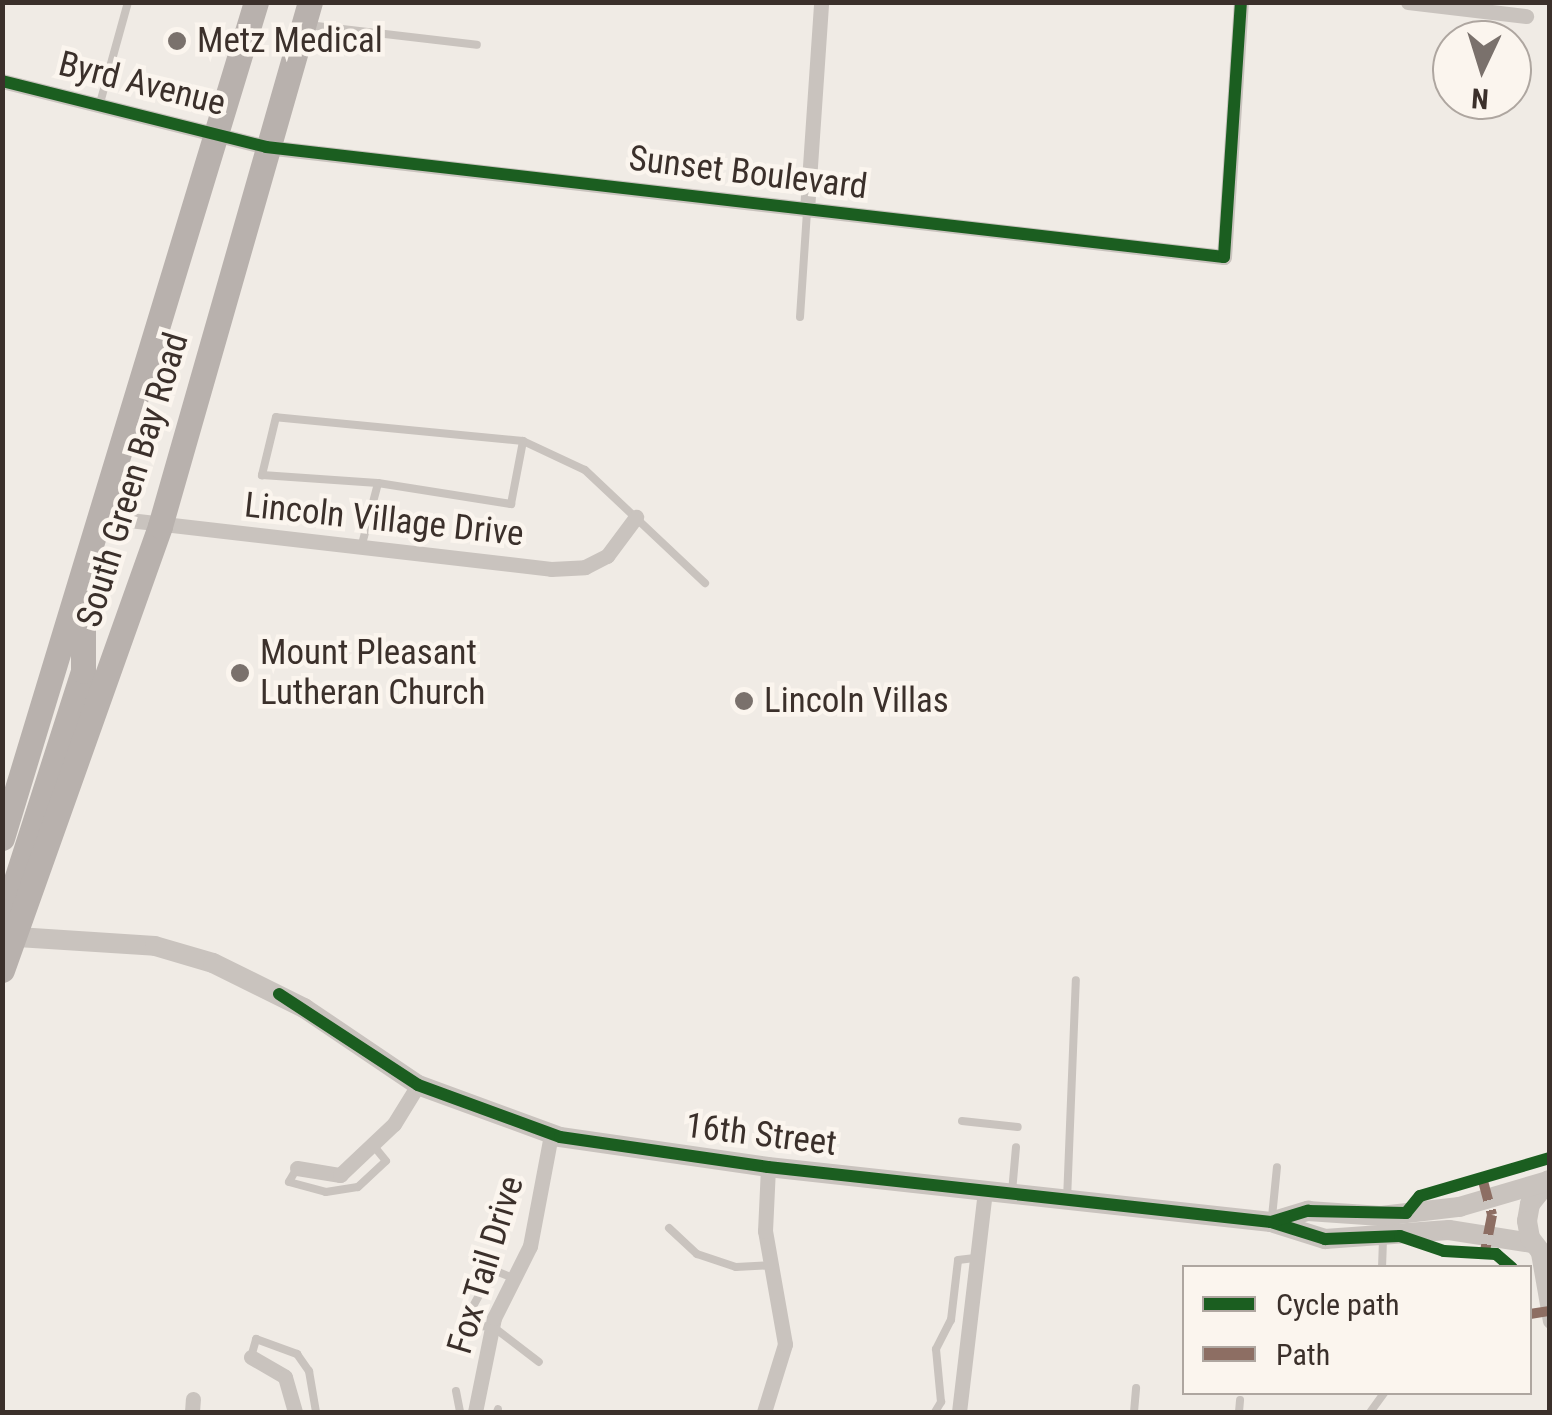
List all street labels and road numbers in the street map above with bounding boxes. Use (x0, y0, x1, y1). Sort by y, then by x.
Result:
street label: Byrd Avenue (54, 43, 230, 125)
street label: Sunset Boulevard (626, 138, 870, 208)
street label: South Green Bay Road (68, 328, 198, 632)
street label: Lincoln Village Drive (242, 484, 526, 556)
street label: 16th Street (683, 1105, 839, 1165)
street label: Fox Tail Drive (439, 1171, 533, 1359)

